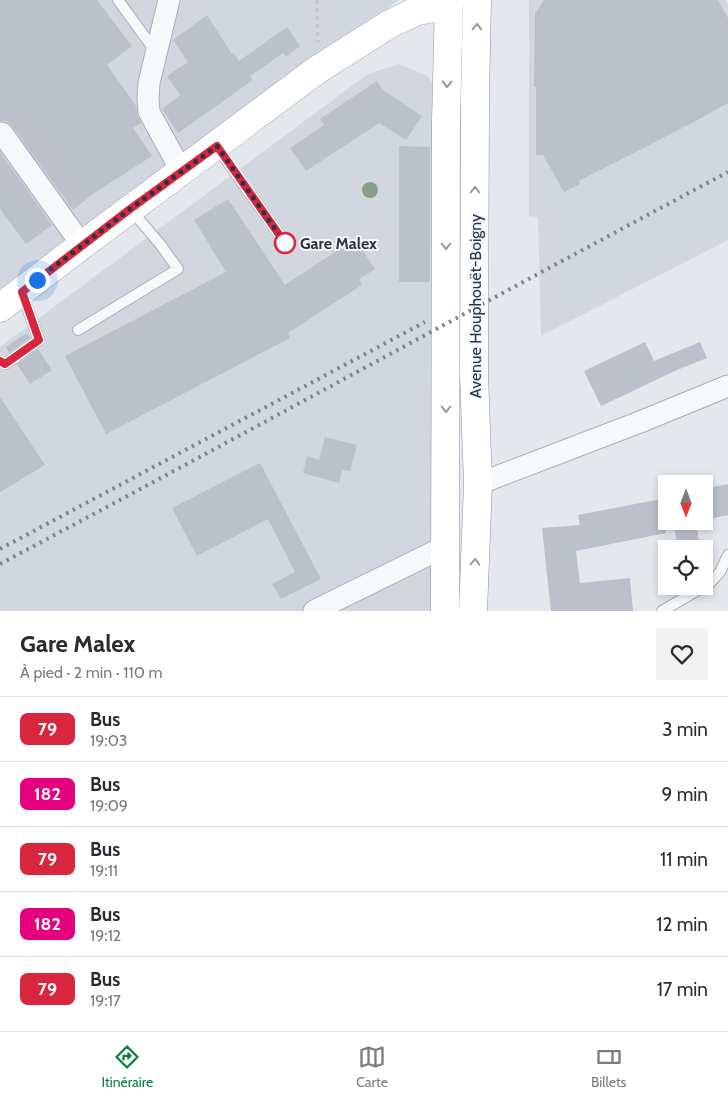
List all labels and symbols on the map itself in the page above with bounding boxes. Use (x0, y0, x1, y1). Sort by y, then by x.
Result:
one-way arrow (471, 23, 482, 31)
one-way arrow (441, 80, 452, 88)
one-way arrow (470, 186, 480, 194)
street label: Avenue Houphouët-Boigny (466, 214, 485, 398)
marker: Gare Malex (274, 232, 296, 254)
place label: Gare Malex (300, 234, 377, 253)
one-way arrow (441, 242, 451, 250)
your location (25, 268, 50, 293)
one-way arrow (441, 405, 451, 413)
north arrow (658, 475, 712, 530)
one-way arrow (470, 558, 480, 566)

